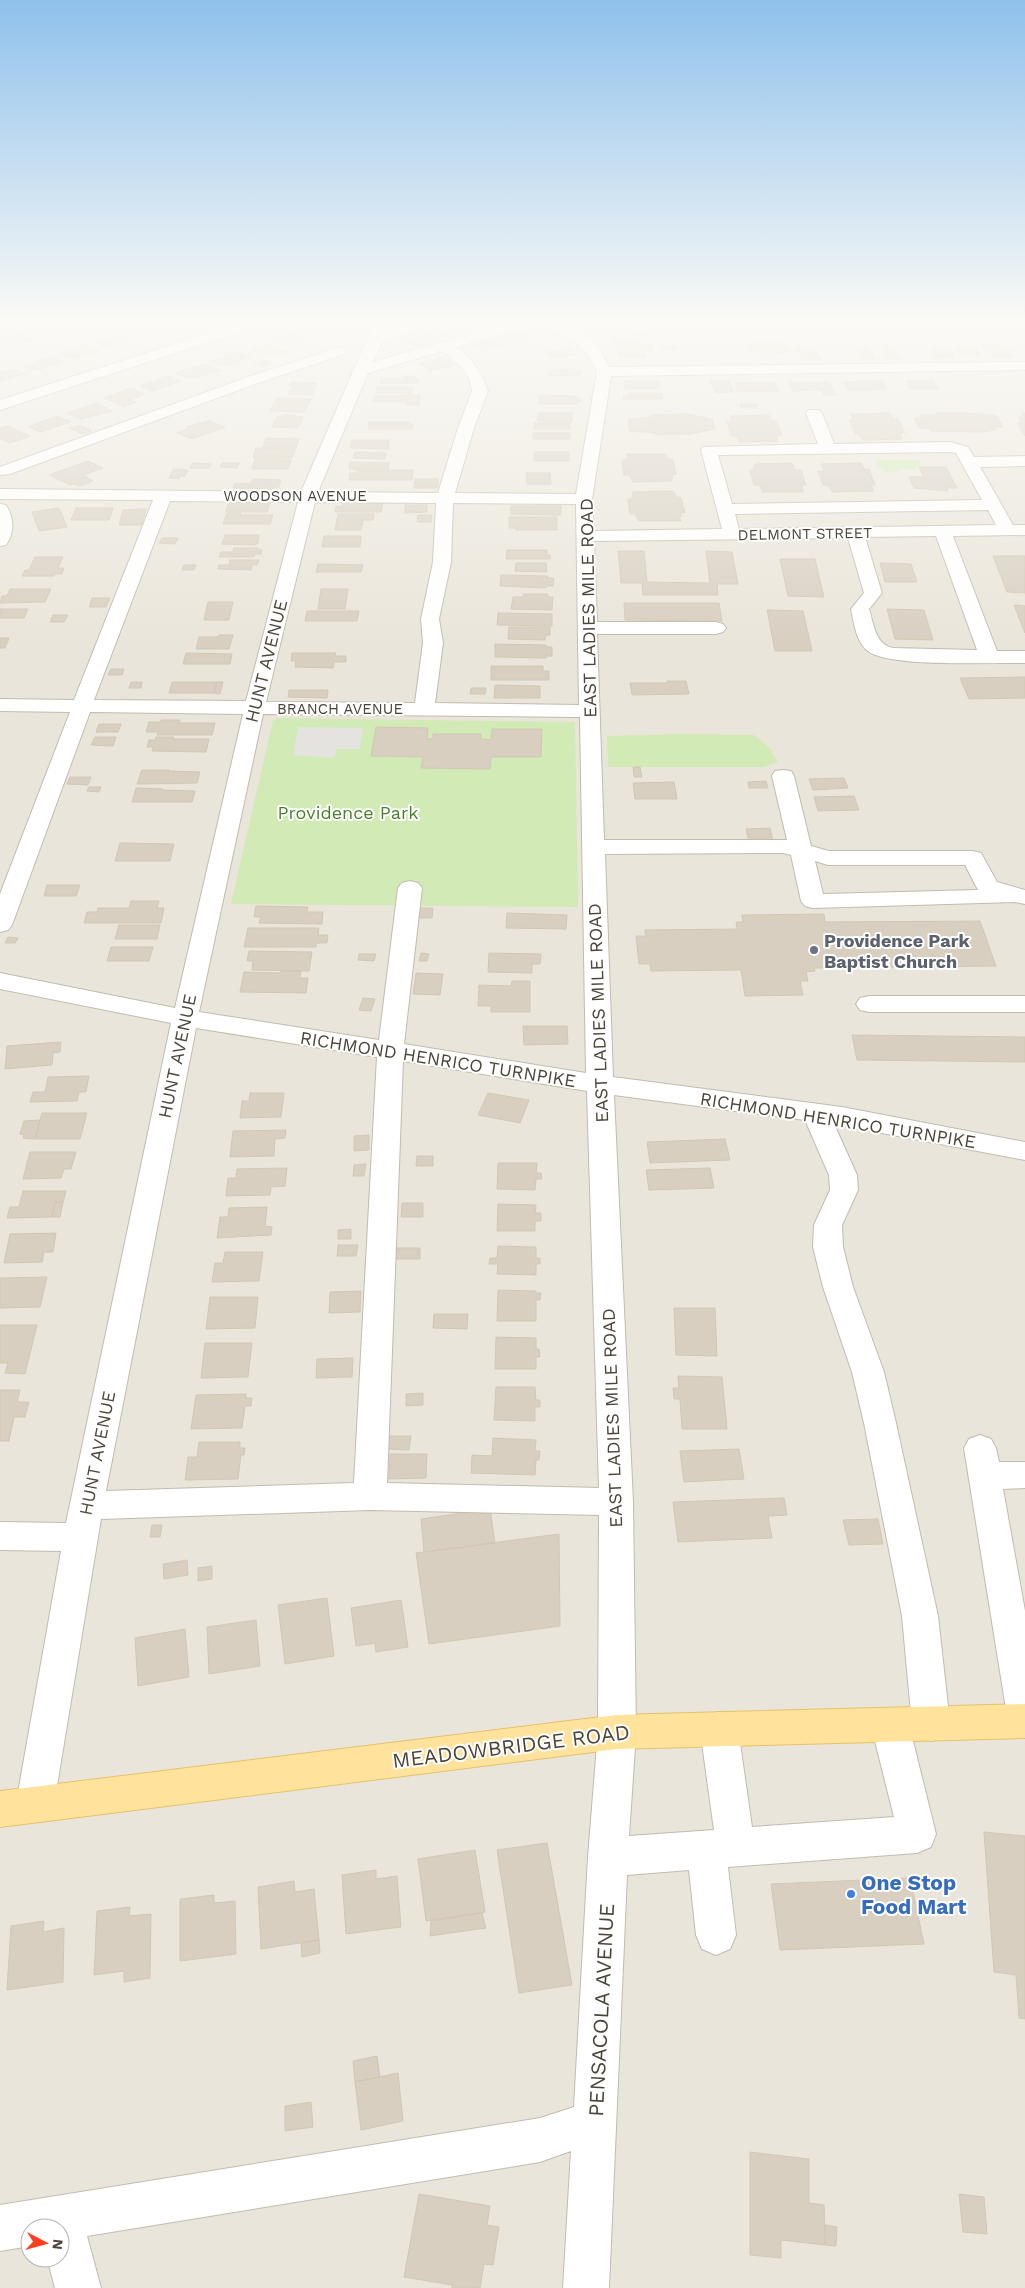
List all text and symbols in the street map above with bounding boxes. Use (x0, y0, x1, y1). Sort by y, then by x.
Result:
street label: WOODSON AVENUE (223, 487, 367, 505)
street label: EAST LADIES MILE ROAD (576, 498, 600, 718)
street label: DELMONT STREET (738, 524, 872, 544)
street label: HUNT AVENUE (241, 597, 291, 725)
street label: BRANCH AVENUE (277, 700, 403, 718)
park label: Providence Park (277, 802, 419, 823)
street label: EAST LADIES MILE ROAD (584, 903, 612, 1123)
place label: Providence Park Baptist Church (824, 930, 970, 972)
marker: Providence Park Baptist Church (808, 944, 820, 956)
street label: HUNT AVENUE (154, 992, 200, 1120)
street label: RICHMOND HENRICO TURNPIKE (299, 1027, 577, 1091)
street label: RICHMOND HENRICO TURNPIKE (699, 1088, 977, 1152)
street label: EAST LADIES MILE ROAD (598, 1308, 626, 1528)
street label: HUNT AVENUE (75, 1389, 119, 1517)
street label: MEADOWBRIDGE ROAD (391, 1719, 631, 1773)
place label: One Stop Food Mart (861, 1870, 966, 1919)
marker: One Stop Food Mart (845, 1888, 857, 1900)
street label: PENSACOLA AVENUE (583, 1903, 619, 2117)
north arrow (20, 2218, 70, 2268)
text: N (49, 2238, 66, 2250)

